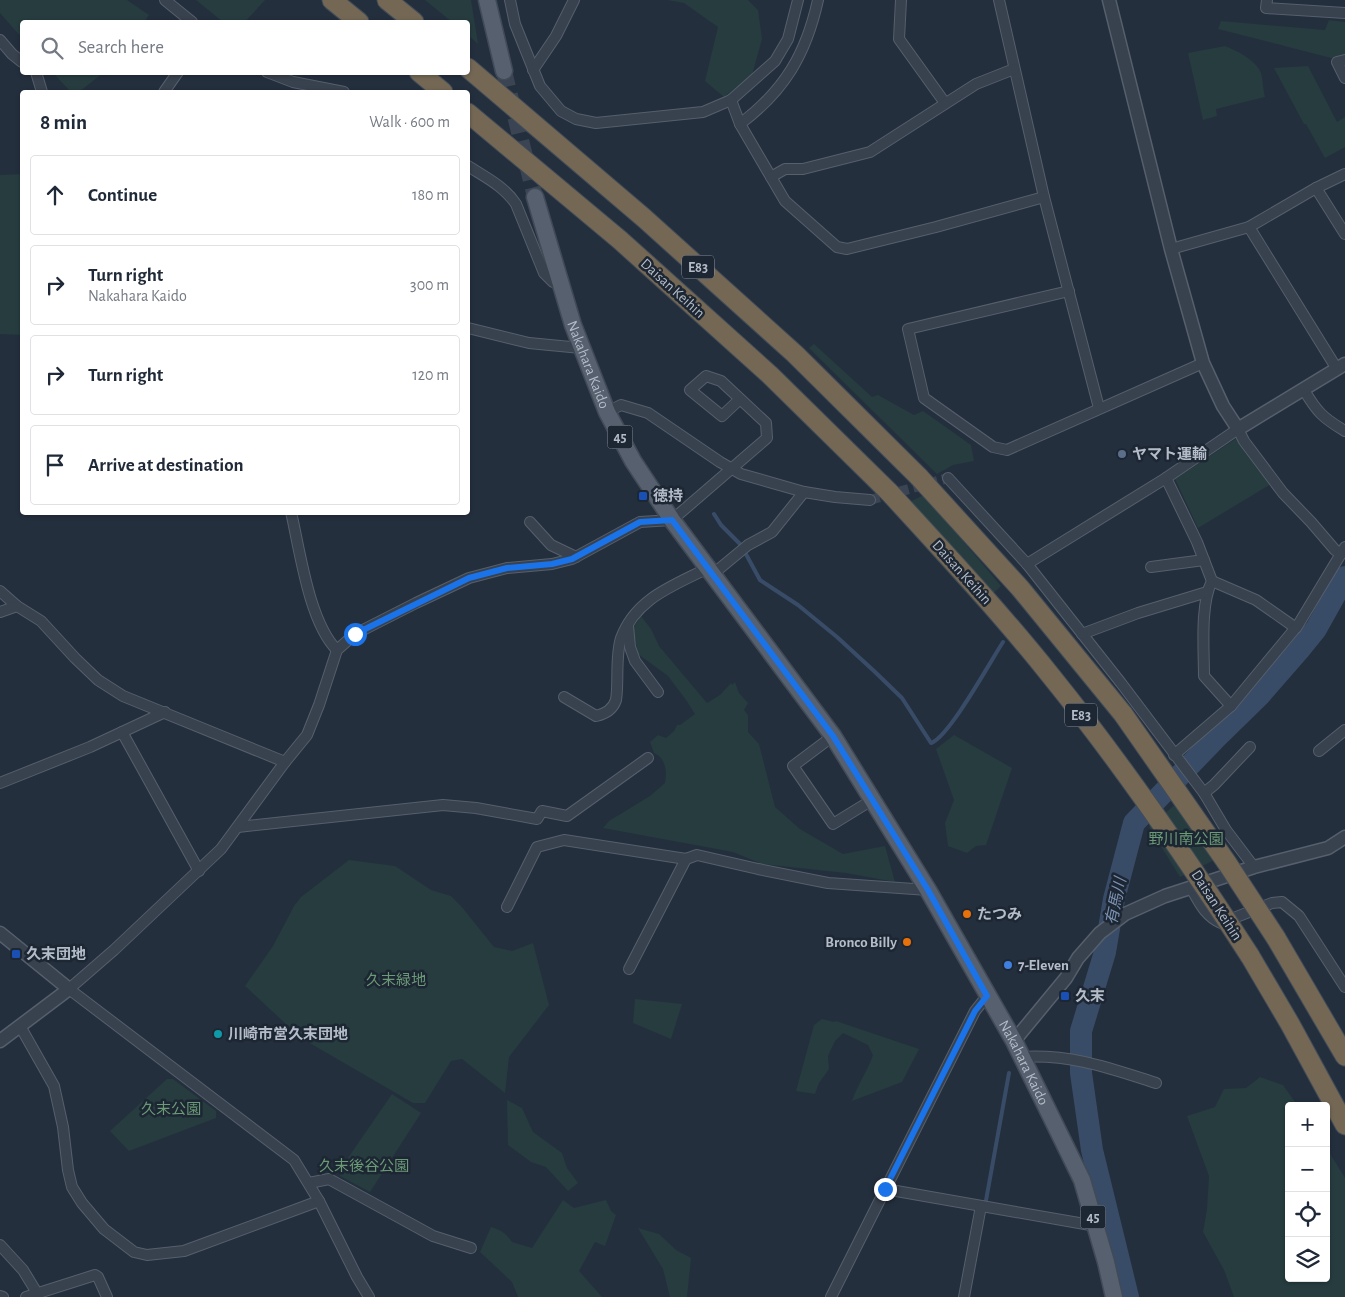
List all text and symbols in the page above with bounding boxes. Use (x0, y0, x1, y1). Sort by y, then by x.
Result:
search box (20, 20, 470, 75)
icon: search (38, 34, 66, 62)
text: Search here (78, 38, 164, 57)
text: 8 min (40, 112, 87, 133)
text: Walk · 600 m (369, 114, 450, 130)
icon: ahead (41, 181, 69, 209)
text: Continue (88, 186, 157, 205)
text: 180 m (412, 187, 449, 203)
street label: Daisan Keihin (638, 256, 708, 321)
road number: E83 (682, 256, 714, 278)
text: Turn right (88, 266, 163, 285)
icon: right (41, 271, 69, 299)
text: 300 m (410, 277, 449, 293)
text: Nakahara Kaido (88, 288, 187, 304)
street label: Nakahara Kaido (564, 319, 612, 411)
icon: right (41, 361, 69, 389)
text: Turn right (88, 366, 163, 385)
text: 120 m (412, 367, 449, 383)
road number: 45 (608, 426, 632, 448)
place label: ヤマト運輸 (1132, 445, 1207, 462)
marker: ヤマト運輸 (1116, 448, 1128, 460)
icon: arrive (41, 451, 69, 479)
text: Arrive at destination (88, 456, 244, 475)
place label: 徳持 (653, 487, 683, 504)
marker: 徳持 (637, 490, 649, 502)
street label: Daisan Keihin (929, 537, 994, 607)
route start (344, 623, 367, 646)
road number: E83 (1065, 704, 1097, 726)
park label: 野川南公園 (1148, 831, 1224, 847)
street label: Daisan Keihin (1188, 867, 1245, 943)
water label: 有馬川 (1102, 874, 1129, 926)
place label: たつみ (977, 906, 1022, 922)
marker: たつみ (961, 908, 973, 920)
place label: Bronco Billy (825, 935, 897, 950)
marker: Bronco Billy (901, 936, 913, 948)
place label: 久末団地 (26, 946, 86, 962)
marker: 久末団地 (10, 948, 22, 960)
place label: 7-Eleven (1018, 958, 1069, 973)
marker: 7-Eleven (1002, 959, 1014, 971)
park label: 久末緑地 (366, 972, 426, 988)
place label: 久末 (1075, 988, 1105, 1004)
marker: 久末 (1059, 990, 1071, 1002)
street label: Nakahara Kaido (996, 1018, 1051, 1108)
place label: 川崎市営久末団地 (228, 1026, 348, 1042)
marker: 川崎市営久末団地 (212, 1028, 224, 1040)
park label: 久末公園 (141, 1101, 201, 1117)
map controls (1285, 1102, 1330, 1282)
button: + (1285, 1102, 1330, 1147)
button: − (1285, 1147, 1330, 1192)
park label: 久末後谷公園 (319, 1158, 409, 1174)
route end (874, 1178, 897, 1201)
button: locate (1285, 1192, 1330, 1237)
road number: 45 (1080, 1206, 1106, 1228)
button: layers (1285, 1237, 1330, 1282)

